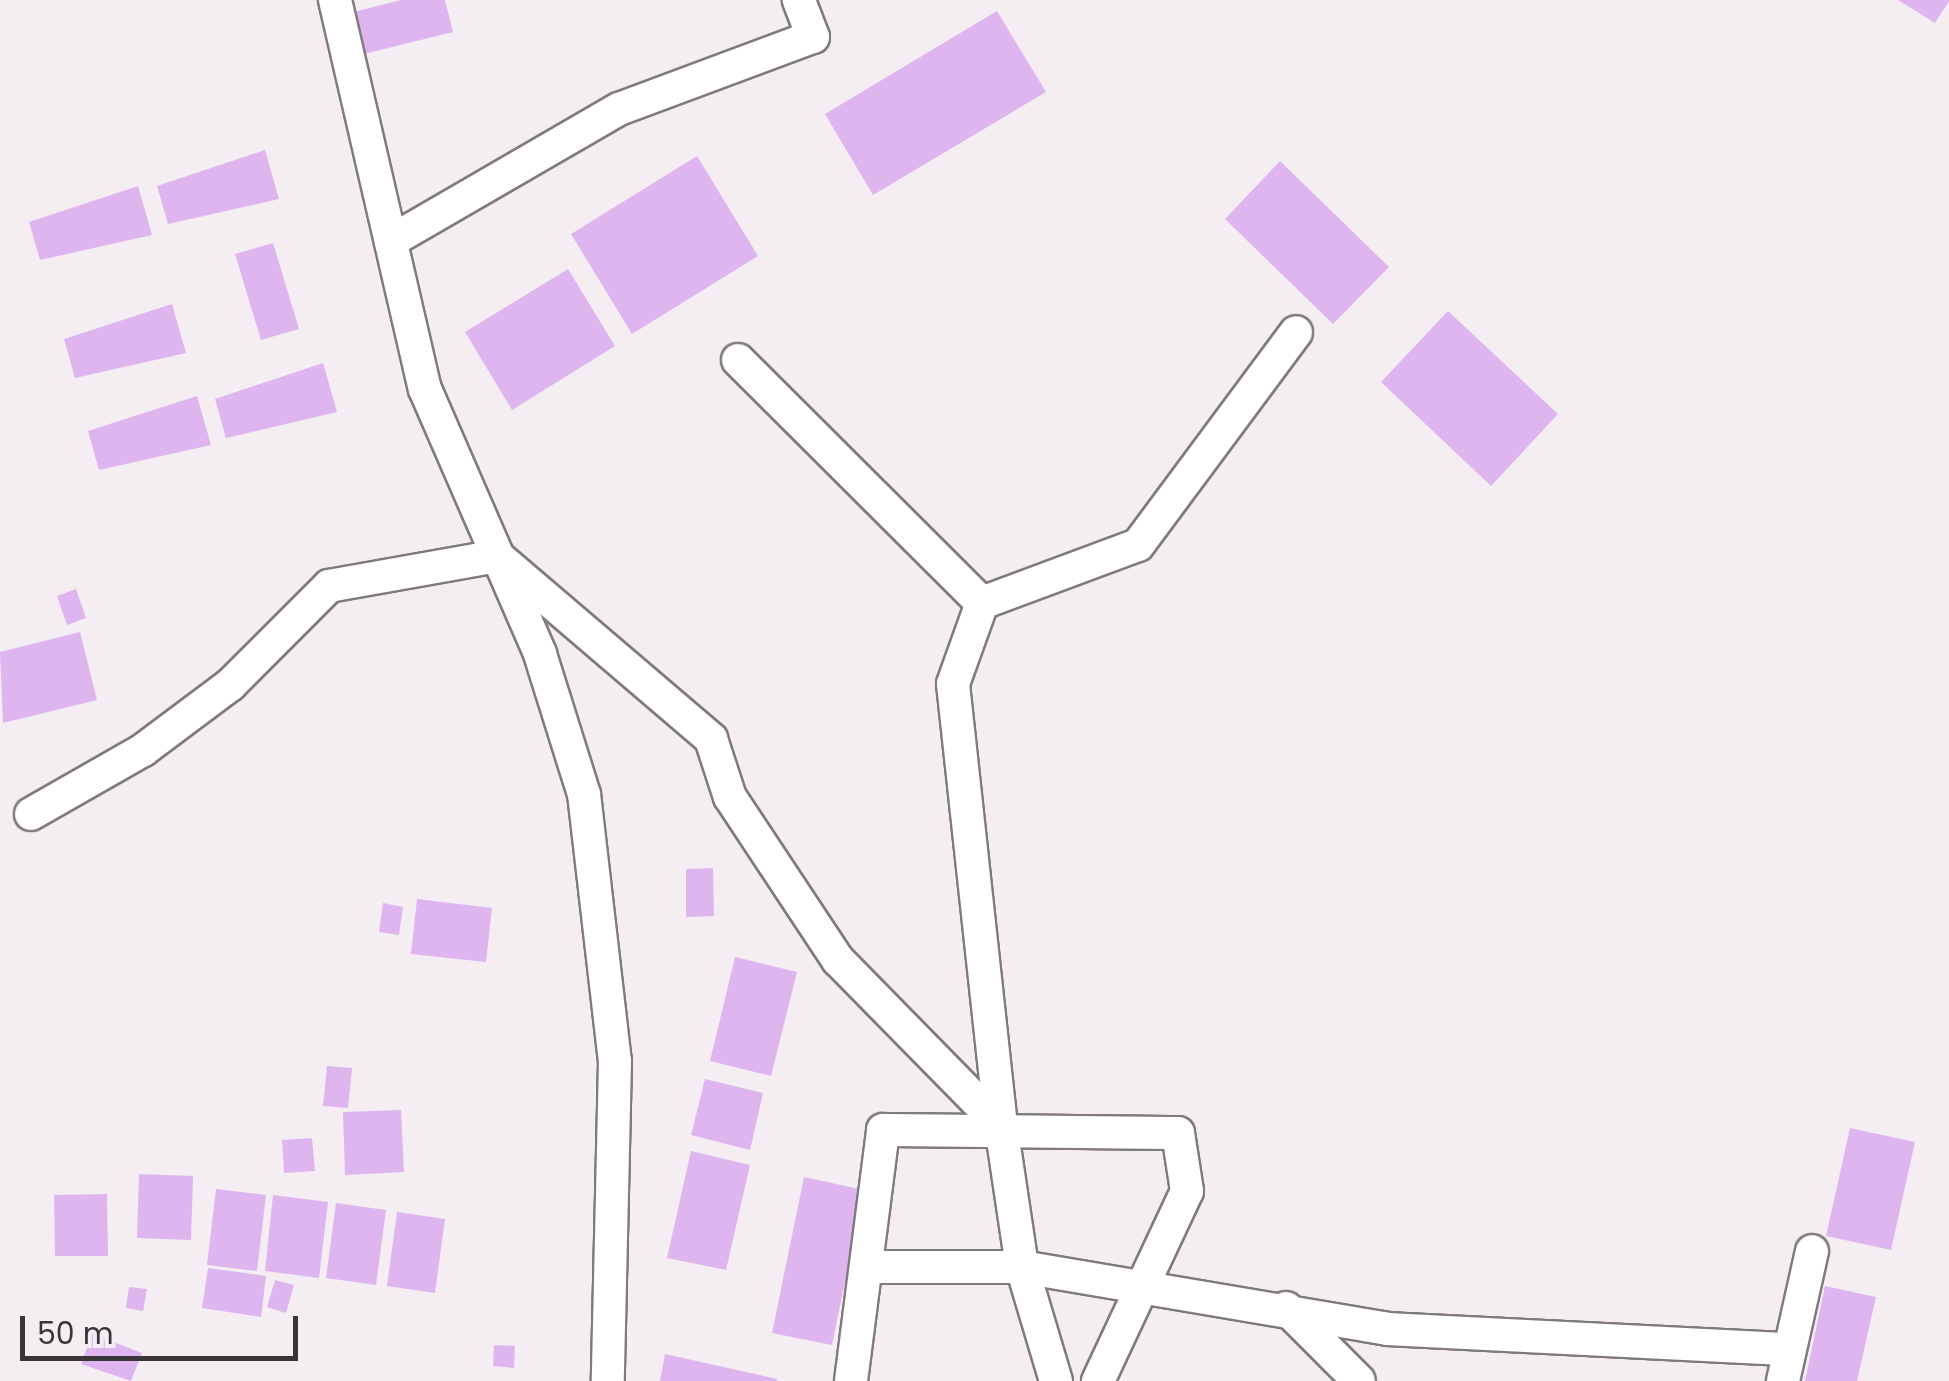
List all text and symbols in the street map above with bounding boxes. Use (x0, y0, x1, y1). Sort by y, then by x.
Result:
scale bar (25, 1296, 302, 1358)
text: 50 m (37, 1312, 114, 1355)

